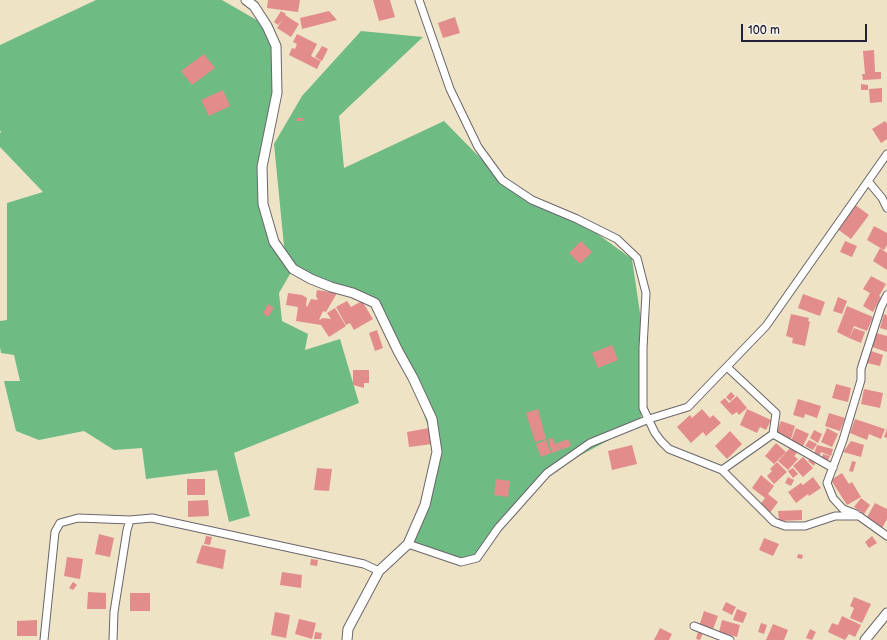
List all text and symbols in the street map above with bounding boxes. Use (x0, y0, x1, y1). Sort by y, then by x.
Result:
scale bar (743, 16, 869, 42)
text: 100 m (748, 23, 780, 38)

